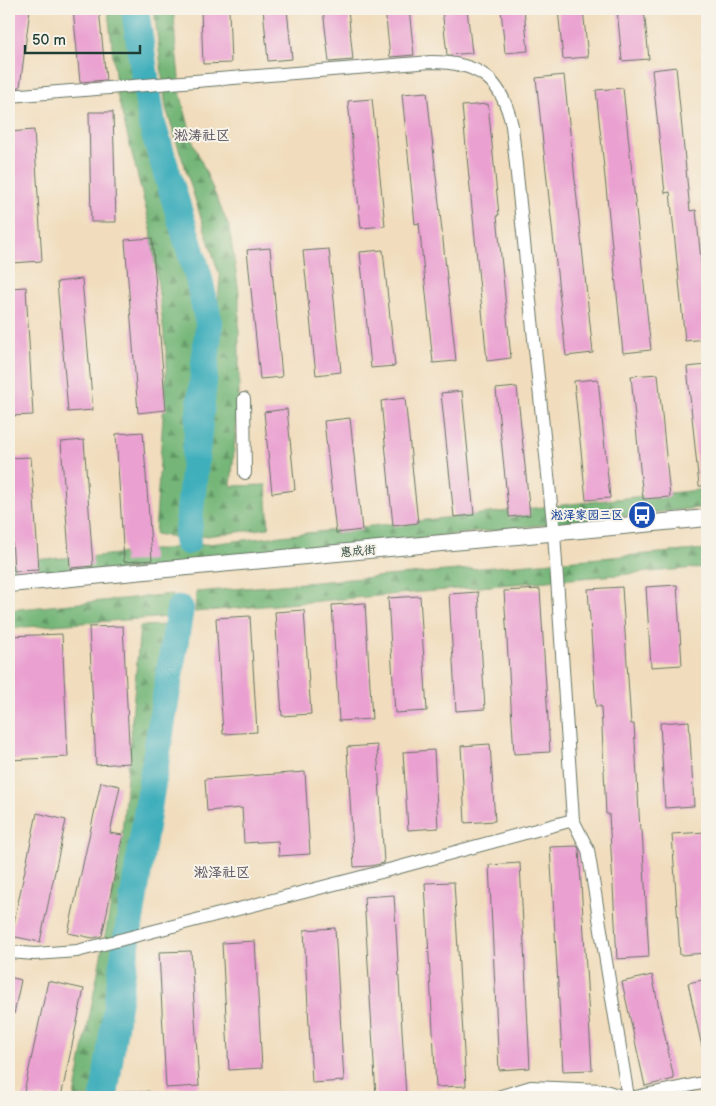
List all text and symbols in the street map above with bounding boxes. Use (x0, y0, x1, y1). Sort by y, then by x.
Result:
scale bar (25, 22, 140, 54)
text: 50 m (32, 31, 66, 50)
district label: 淞涛社区 (174, 127, 230, 144)
bus stop icon: 淞泽家园三区 (627, 500, 657, 530)
place label: 淞泽家园三区 (551, 508, 623, 523)
street label: 惠成街 (339, 542, 377, 561)
district label: 淞泽社区 (194, 864, 250, 881)

